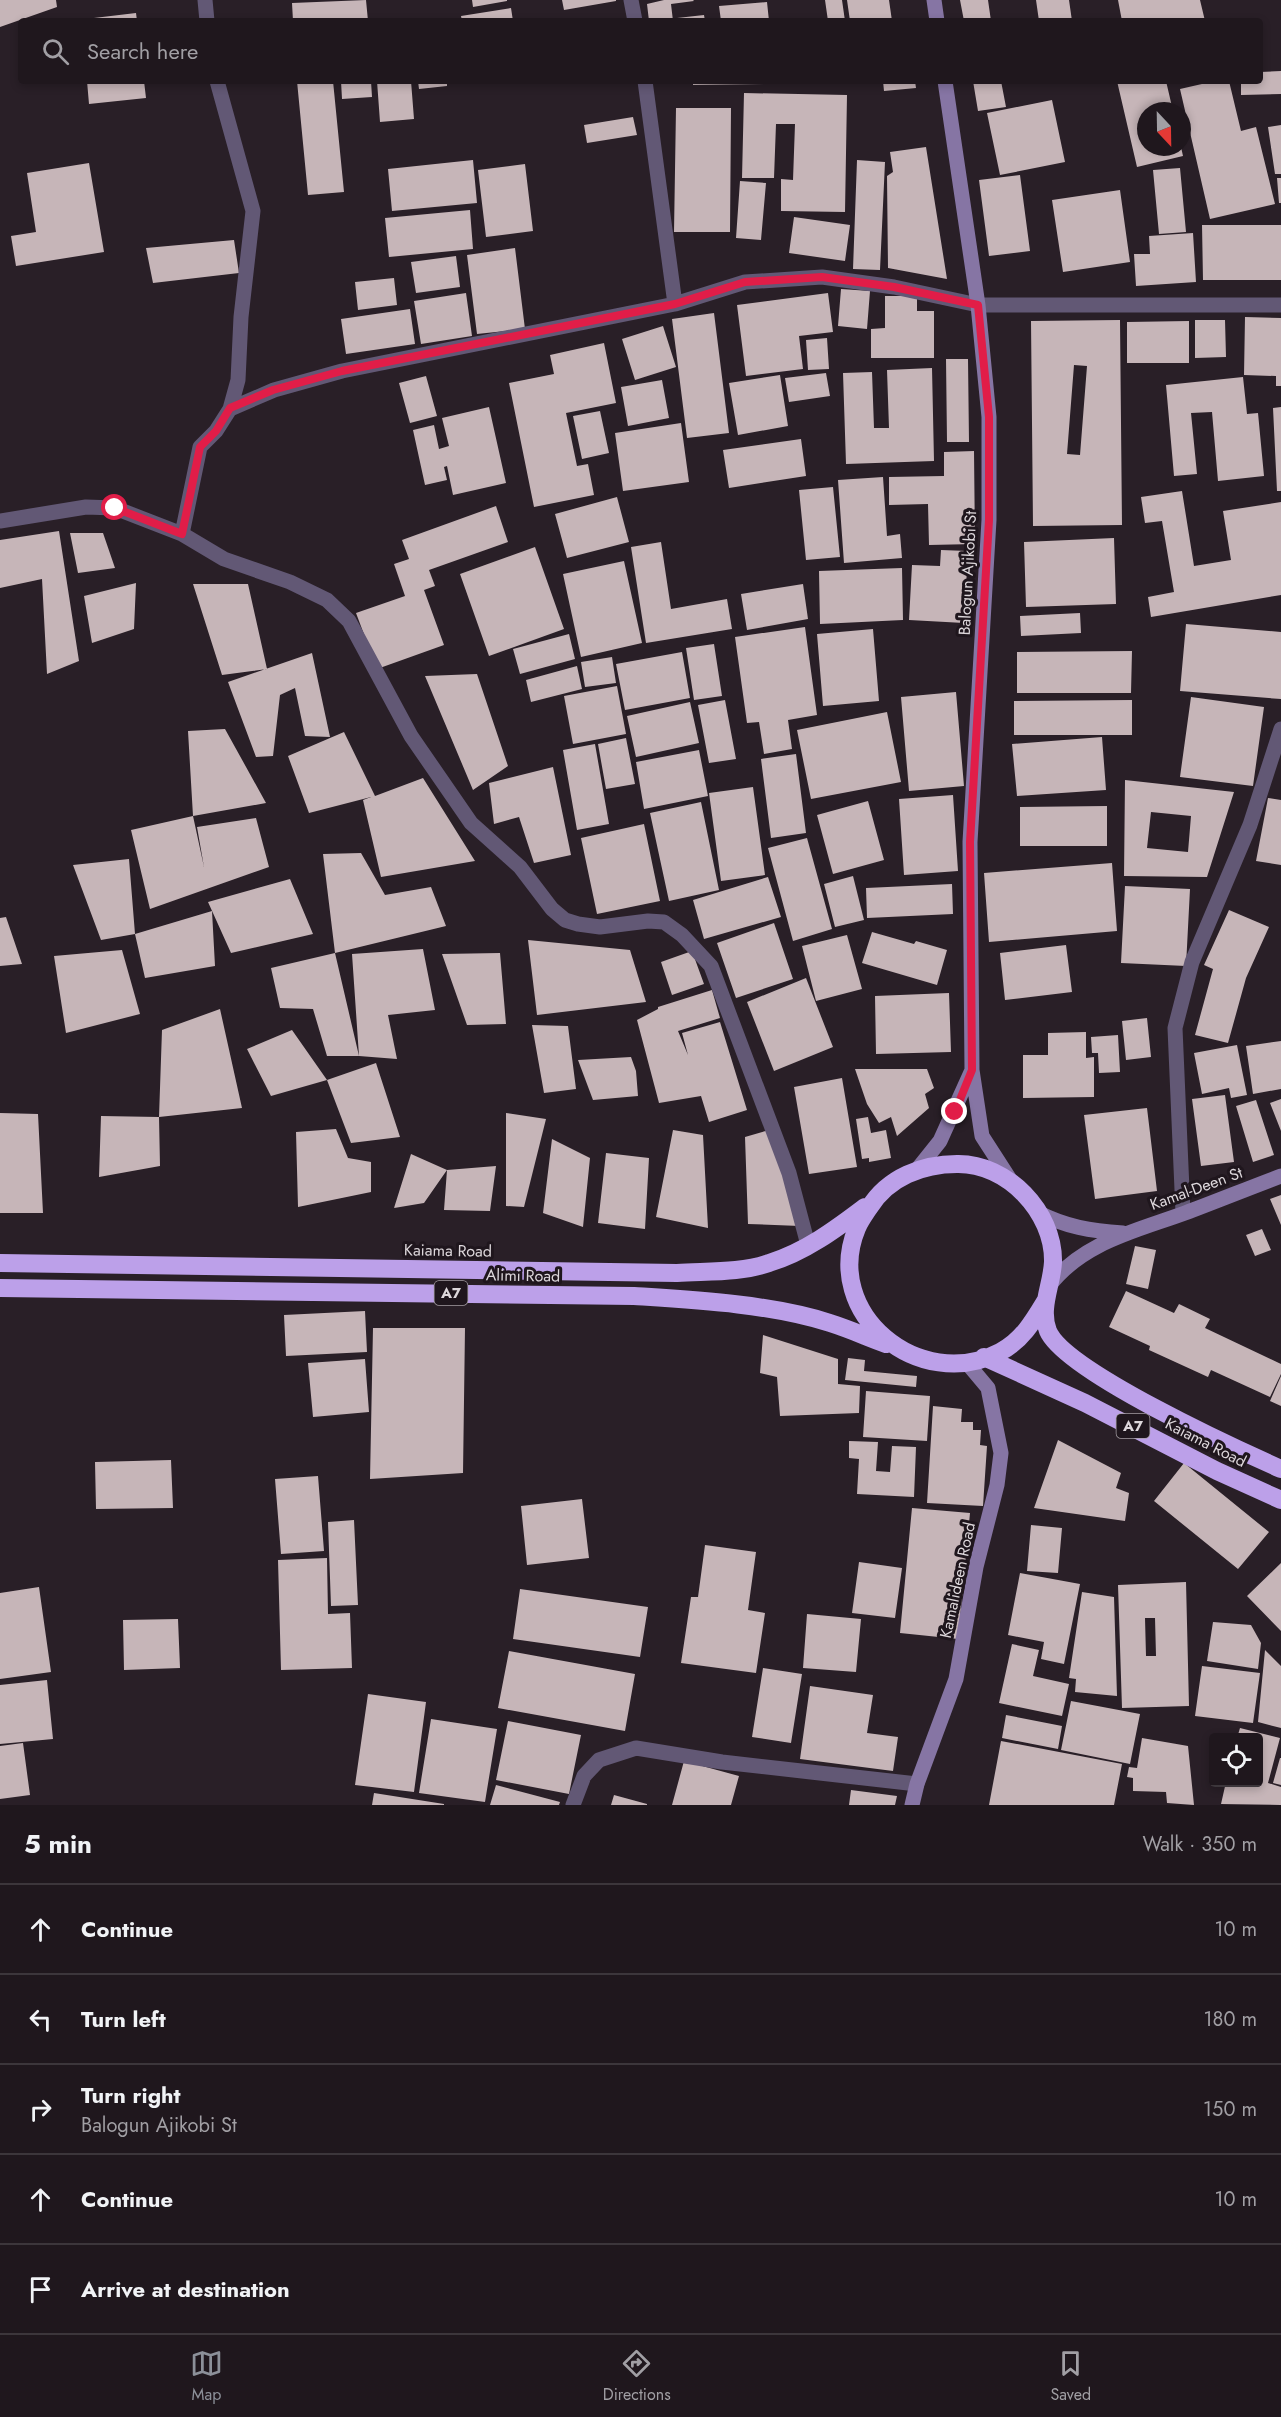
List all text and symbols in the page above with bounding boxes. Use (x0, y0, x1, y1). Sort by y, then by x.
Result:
search box (18, 18, 1263, 84)
icon: search (39, 35, 72, 68)
text: Search here (87, 35, 198, 67)
north arrow (1137, 102, 1191, 156)
route start (101, 494, 127, 520)
street label: Balogun Ajikobi St (953, 510, 982, 636)
route end (941, 1098, 967, 1124)
street label: Kamal-Deen St (1147, 1161, 1246, 1216)
street label: Kaiama Road (404, 1238, 492, 1263)
street label: Alimi Road (486, 1263, 560, 1288)
road number: A7 (434, 1281, 468, 1305)
street label: Kaiama Road (1161, 1412, 1250, 1473)
road number: A7 (1116, 1414, 1150, 1438)
street label: Kamalideen Road (934, 1520, 981, 1640)
map controls (1209, 1733, 1263, 1787)
button: locate (1209, 1733, 1263, 1787)
text: 5 min (24, 1825, 92, 1863)
text: Walk · 350 m (1142, 1830, 1257, 1859)
icon: ahead (24, 1913, 57, 1946)
text: Continue (81, 1913, 173, 1945)
text: 10 m (1214, 1915, 1257, 1944)
icon: left (24, 2003, 57, 2036)
text: Turn left (81, 2003, 166, 2035)
text: 180 m (1203, 2005, 1257, 2034)
text: Turn right (81, 2079, 181, 2111)
icon: right (24, 2093, 57, 2126)
text: 150 m (1203, 2095, 1257, 2124)
text: Balogun Ajikobi St (81, 2111, 237, 2140)
icon: ahead (24, 2183, 57, 2216)
text: Continue (81, 2183, 173, 2215)
text: 10 m (1214, 2185, 1257, 2214)
icon: arrive (24, 2273, 57, 2306)
text: Arrive at destination (81, 2273, 290, 2305)
tab: Map (190, 2347, 223, 2406)
tab: Directions (603, 2347, 671, 2406)
tab: Saved (1050, 2347, 1091, 2406)

